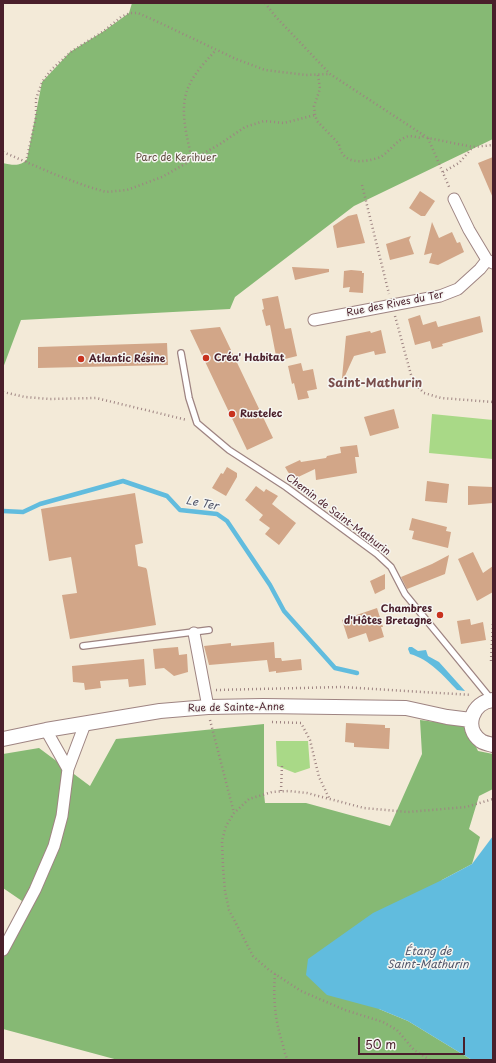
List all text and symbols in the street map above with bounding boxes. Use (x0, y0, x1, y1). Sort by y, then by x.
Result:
park label: Parc de Kerihuer (136, 152, 216, 164)
street label: Rue des Rives du Ter (345, 289, 445, 319)
place label: Créa' Habitat (214, 352, 285, 364)
place label: Atlantic Résine (89, 353, 165, 365)
marker: Créa' Habitat (201, 353, 211, 363)
marker: Atlantic Résine (76, 354, 86, 364)
district label: Saint-Mathurin (328, 377, 422, 391)
place label: Rustelec (240, 408, 282, 420)
marker: Rustelec (227, 409, 237, 419)
street label: Chemin de Saint-Mathurin (283, 472, 393, 558)
water label: Le Ter (185, 494, 219, 514)
place label: Chambres d'Hôtes Bretagne (344, 603, 432, 626)
marker: Chambres d'Hôtes Bretagne (435, 610, 445, 620)
street label: Rue de Sainte-Anne (188, 701, 284, 715)
water label: Étang de Saint-Mathurin (387, 945, 469, 971)
scale bar (360, 1029, 467, 1055)
text: 50 m (365, 1035, 396, 1053)

